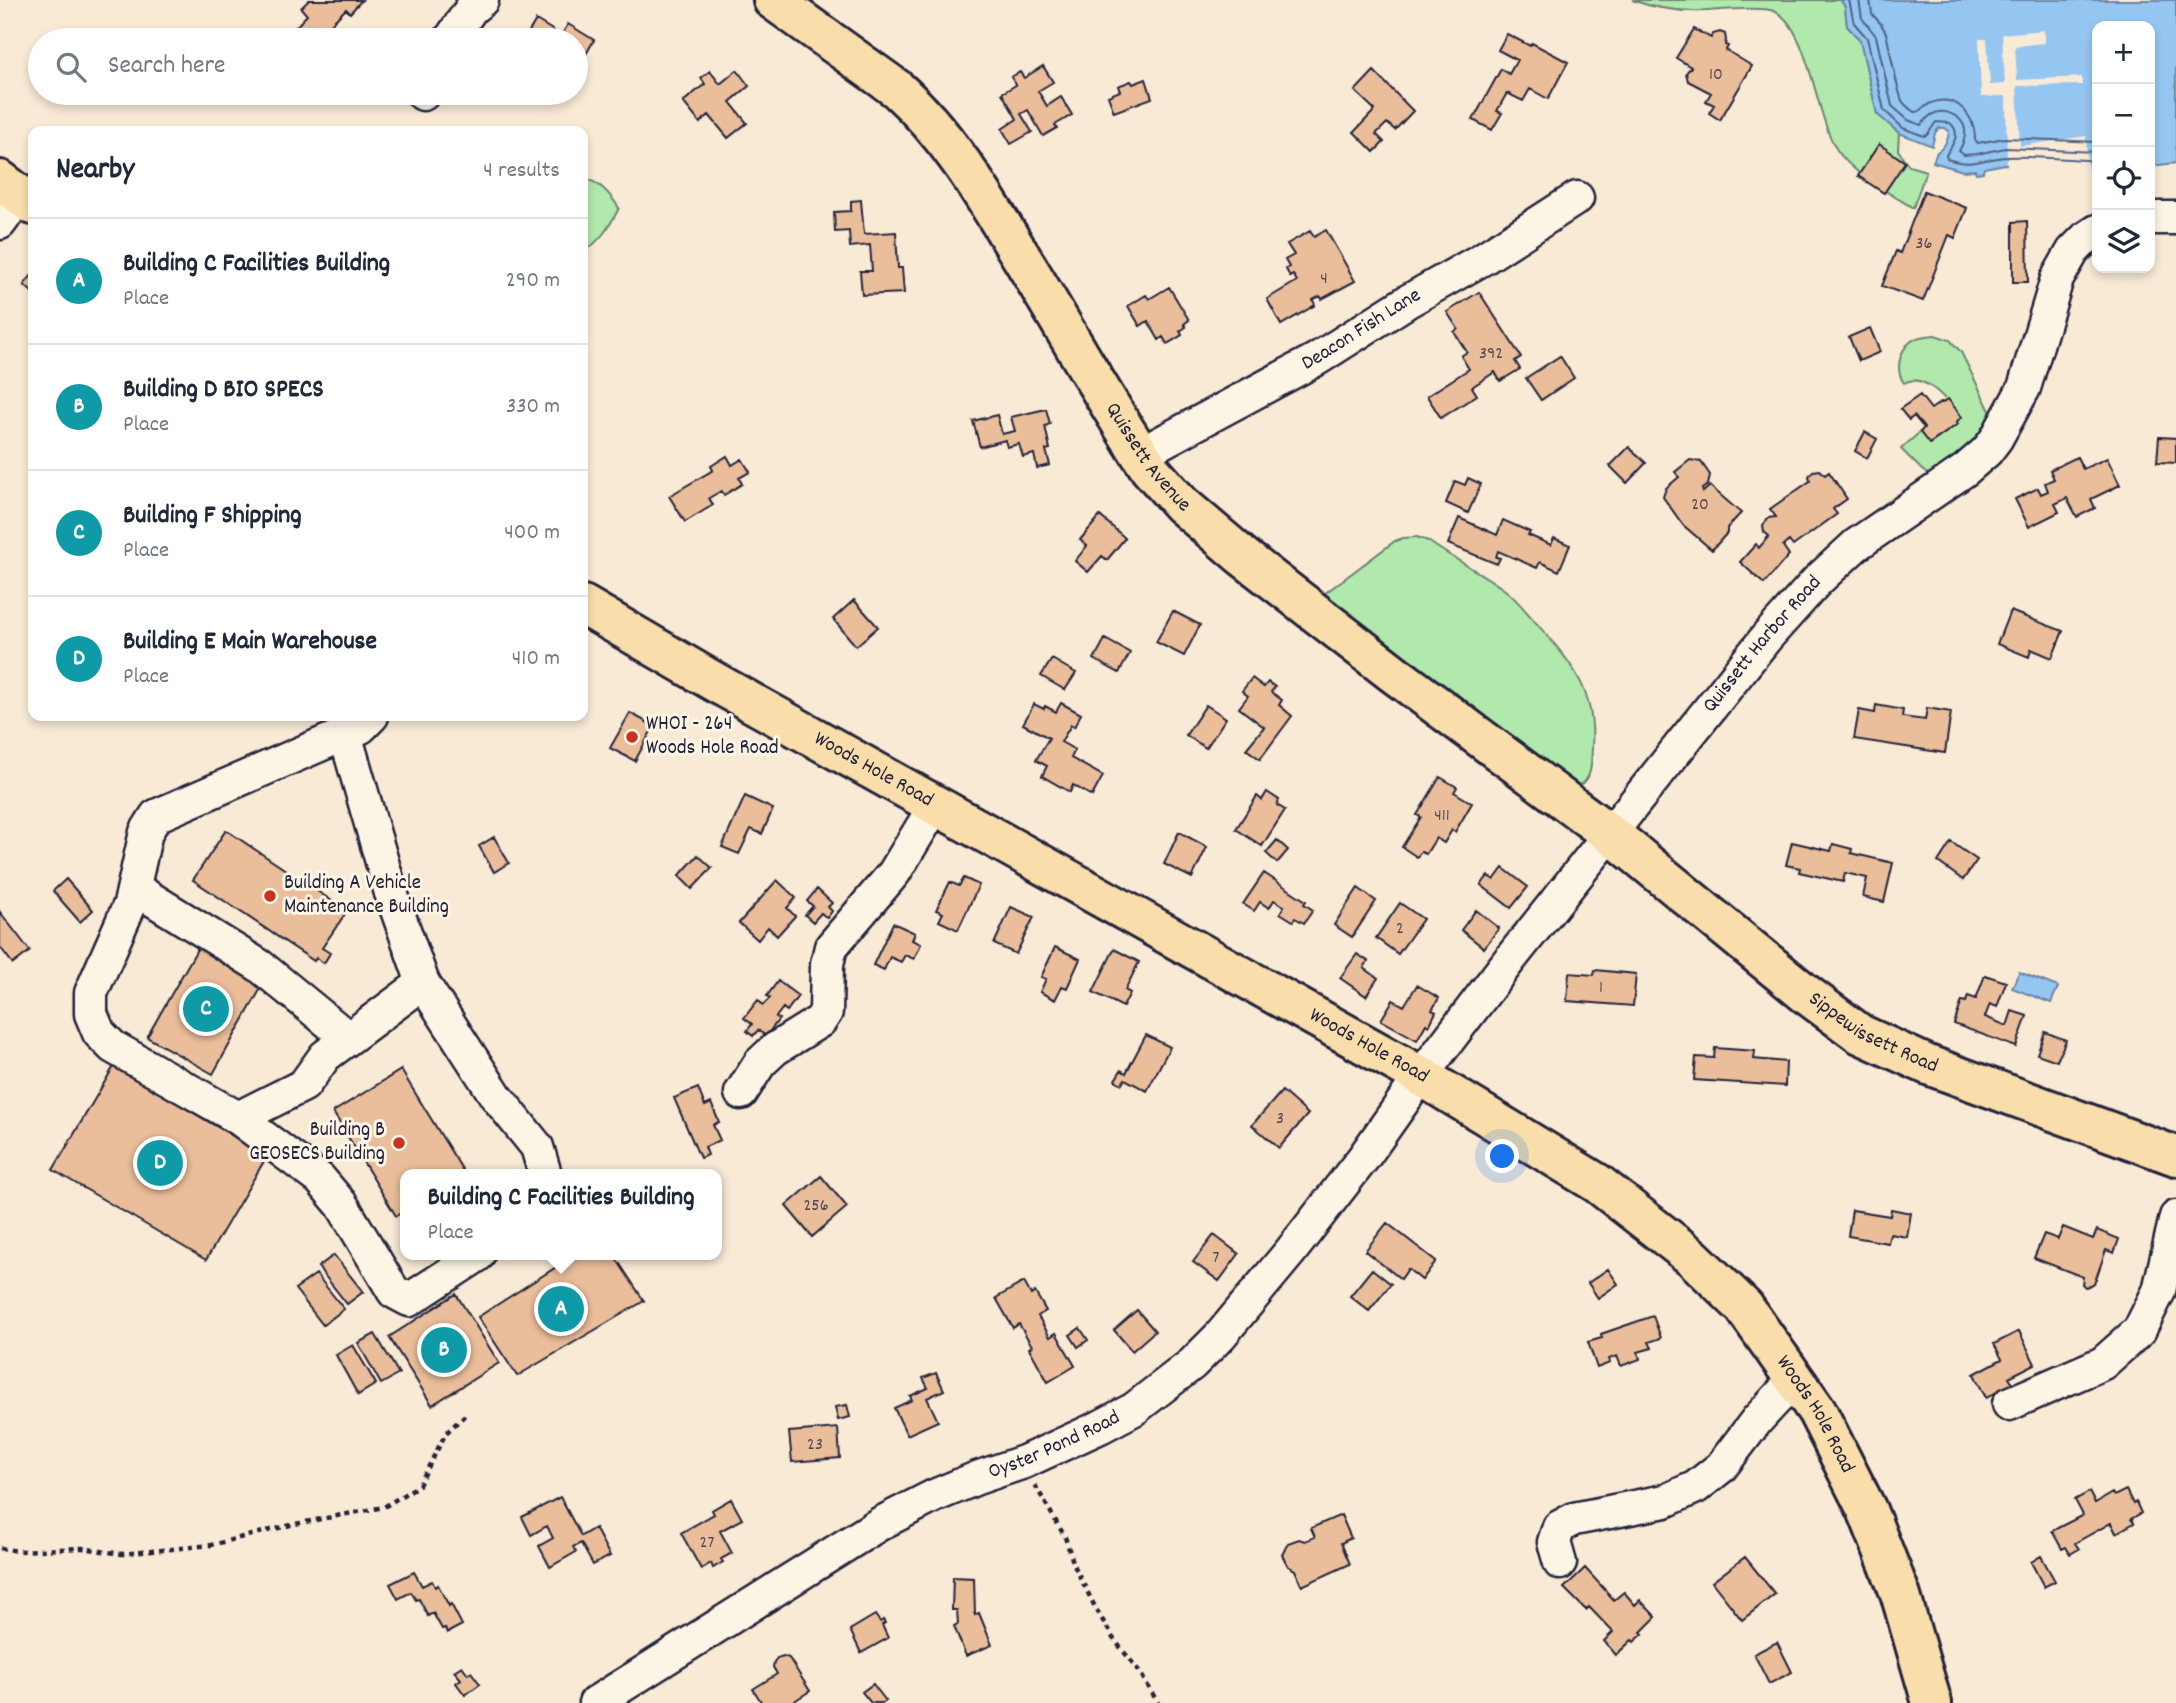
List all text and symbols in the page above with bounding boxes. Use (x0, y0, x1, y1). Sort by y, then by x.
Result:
map controls (2092, 21, 2155, 273)
button: + (2092, 21, 2155, 84)
search box (28, 28, 588, 105)
icon: search (52, 48, 90, 86)
text: Search here (108, 48, 226, 85)
house number: 10 (1709, 63, 1723, 88)
button: − (2092, 84, 2155, 147)
button: locate (2092, 147, 2155, 210)
text: Nearby (56, 150, 134, 193)
text: 4 results (483, 155, 560, 188)
button: layers (2092, 210, 2155, 273)
house number: 36 (1916, 232, 1932, 257)
text: Building C Facilities Building (123, 246, 390, 283)
text: A (73, 265, 85, 298)
text: 290 m (506, 265, 560, 298)
house number: 4 (1320, 267, 1328, 292)
street label: Deacon Fish Lane (1297, 281, 1427, 379)
text: Place (123, 283, 169, 316)
house number: 392 (1479, 342, 1503, 367)
text: Building D BIO SPECS (123, 372, 324, 409)
text: B (74, 391, 84, 424)
text: 330 m (506, 391, 560, 424)
street label: Quissett Avenue (1097, 397, 1197, 520)
text: Place (123, 409, 169, 442)
house number: 20 (1691, 493, 1709, 518)
text: Building F Shipping (123, 498, 302, 535)
text: C (73, 517, 85, 550)
text: 400 m (504, 517, 560, 550)
text: Place (123, 535, 169, 568)
street label: Quissett Harbor Road (1696, 570, 1829, 720)
text: Building E Main Warehouse (123, 624, 377, 661)
text: D (73, 643, 85, 676)
text: 410 m (512, 643, 560, 676)
text: Place (123, 661, 169, 694)
place label: WHOI - 264 Woods Hole Road (646, 710, 779, 764)
street label: Woods Hole Road (808, 725, 938, 816)
marker: WHOI - 264 Woods Hole Road (624, 729, 640, 745)
house number: 411 (1434, 804, 1450, 829)
place label: Building A Vehicle Maintenance Building (284, 869, 449, 923)
marker: Building A Vehicle Maintenance Building (262, 888, 278, 904)
house number: 2 (1396, 917, 1404, 942)
house number: 1 (1599, 976, 1603, 1001)
pin: C (183, 983, 229, 1035)
street label: Sippewissett Road (1802, 985, 1942, 1082)
street label: Woods Hole Road (1303, 1001, 1434, 1092)
house number: 3 (1276, 1107, 1284, 1132)
place label: Building B GEOSECS Building (249, 1116, 385, 1170)
marker: Building B GEOSECS Building (391, 1135, 407, 1151)
pin: D (137, 1137, 183, 1189)
your location (1485, 1139, 1519, 1173)
popup (400, 1169, 722, 1260)
text: Building C Facilities Building (427, 1180, 695, 1217)
house number: 256 (803, 1194, 829, 1219)
text: Place (427, 1217, 474, 1250)
house number: 7 (1213, 1246, 1220, 1271)
pin: A (538, 1283, 584, 1335)
pin: B (421, 1324, 467, 1376)
street label: Woods Hole Road (1768, 1350, 1861, 1479)
street label: Oyster Pond Road (985, 1404, 1126, 1488)
house number: 23 (807, 1433, 823, 1458)
house number: 27 (700, 1531, 714, 1556)

